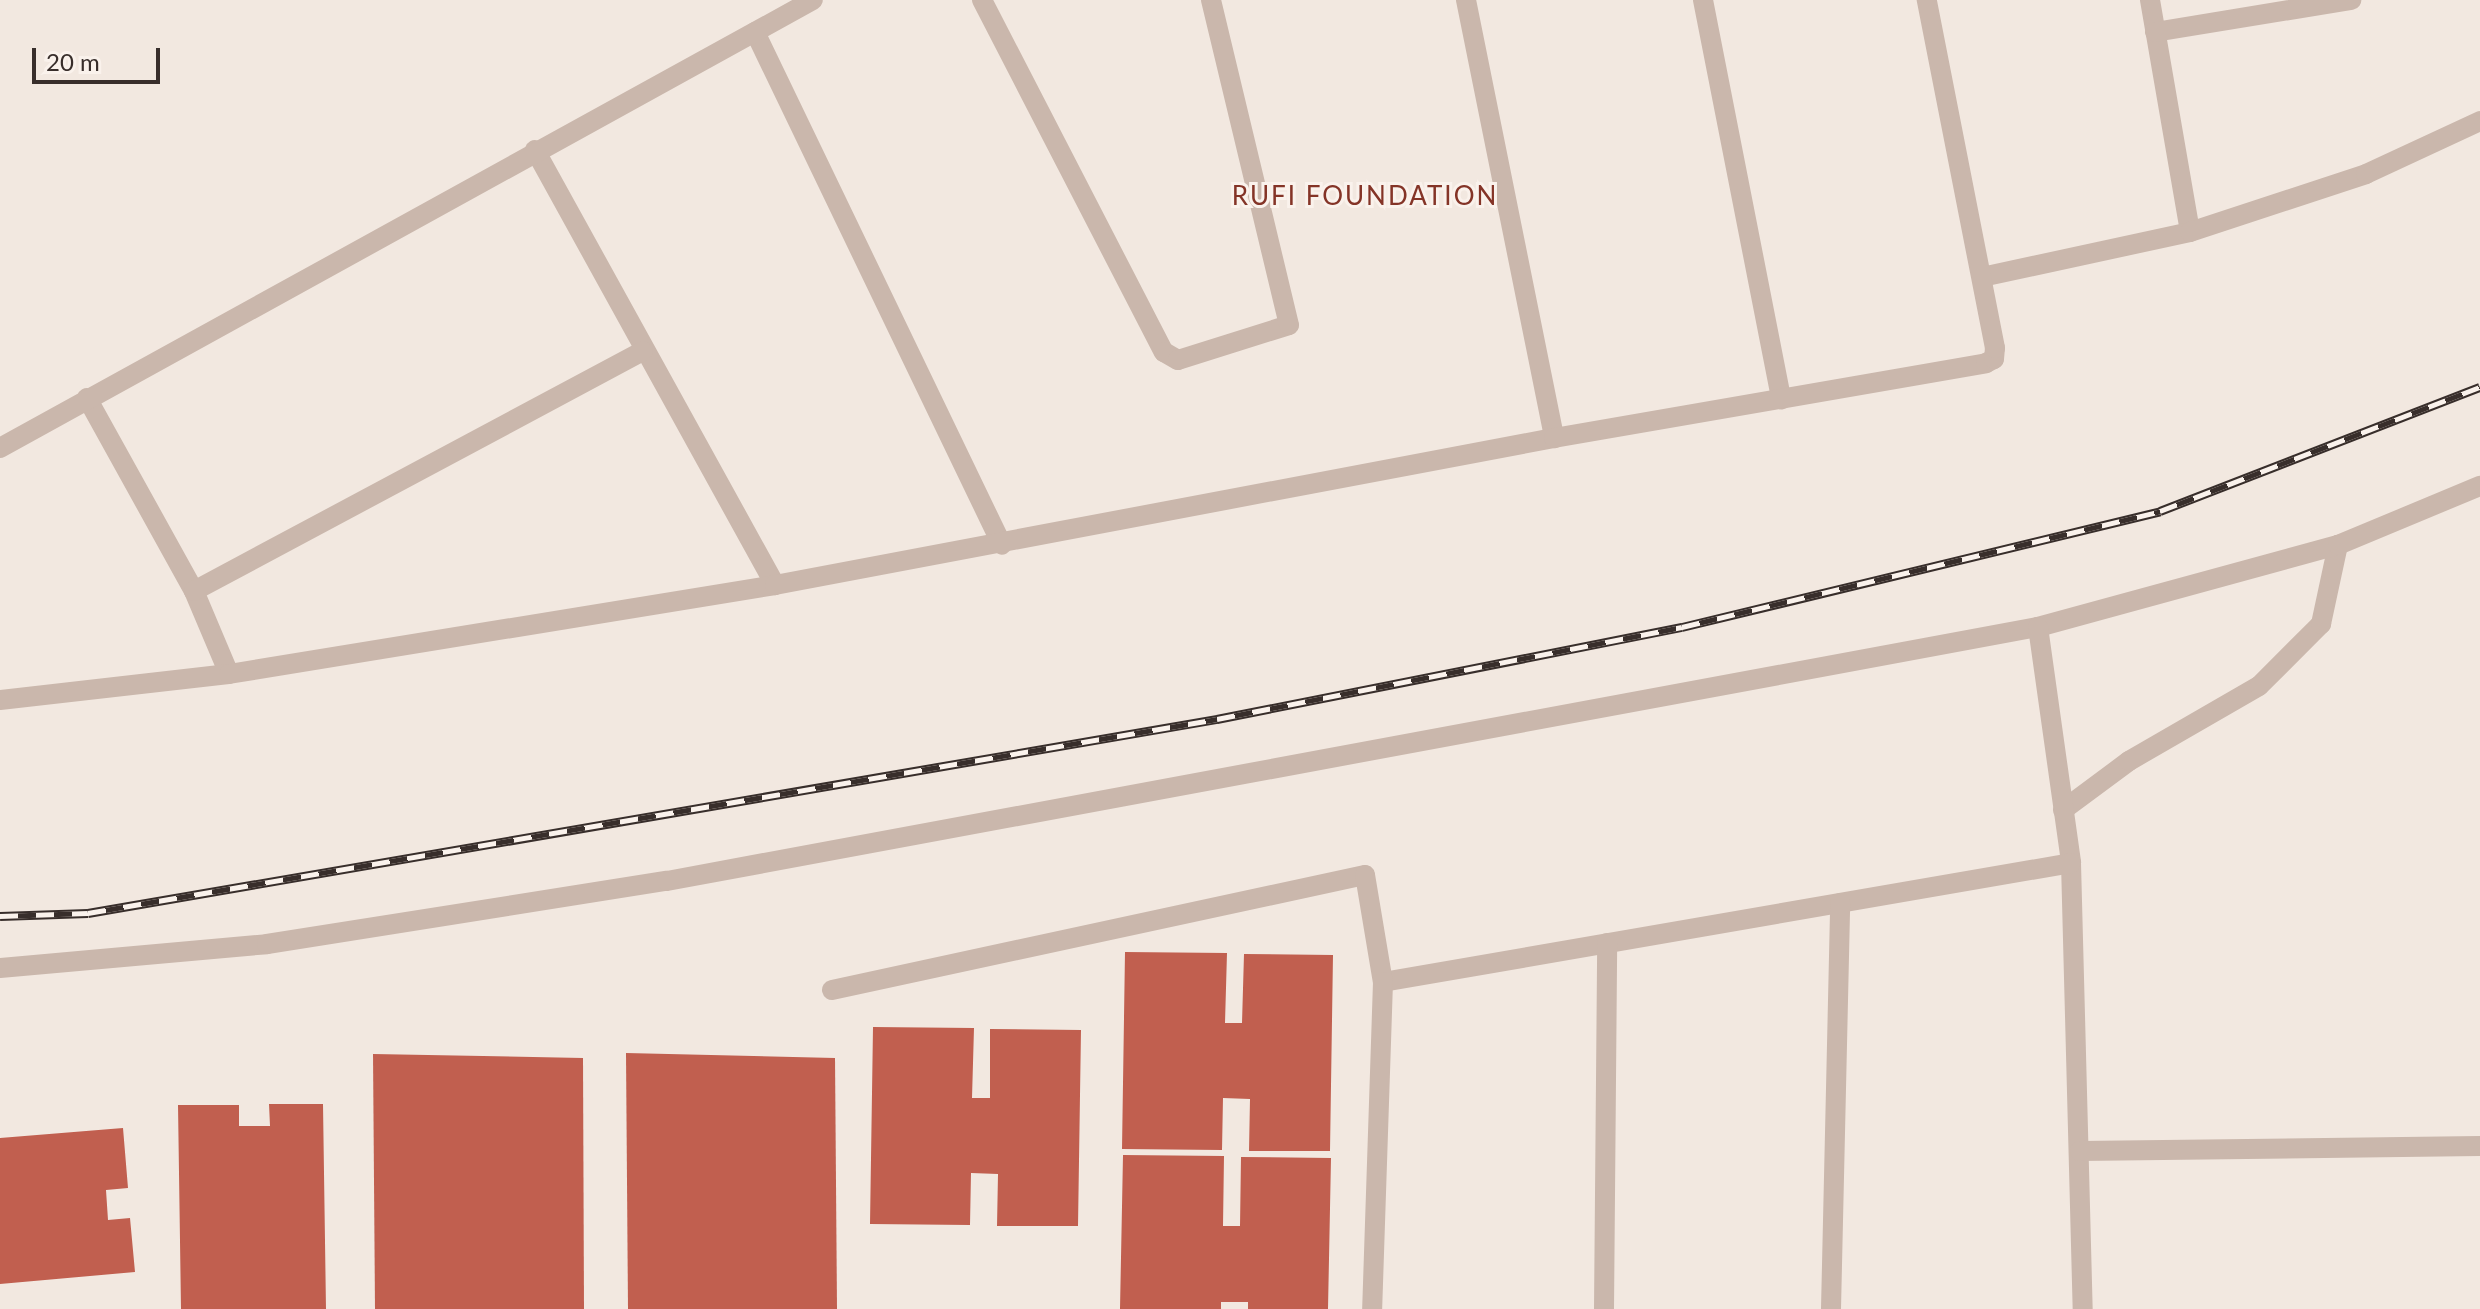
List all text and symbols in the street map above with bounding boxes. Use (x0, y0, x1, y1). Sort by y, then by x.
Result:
scale bar (36, 32, 164, 82)
text: 20 m (46, 47, 100, 76)
district label: RUFI FOUNDATION (1232, 180, 1498, 212)

